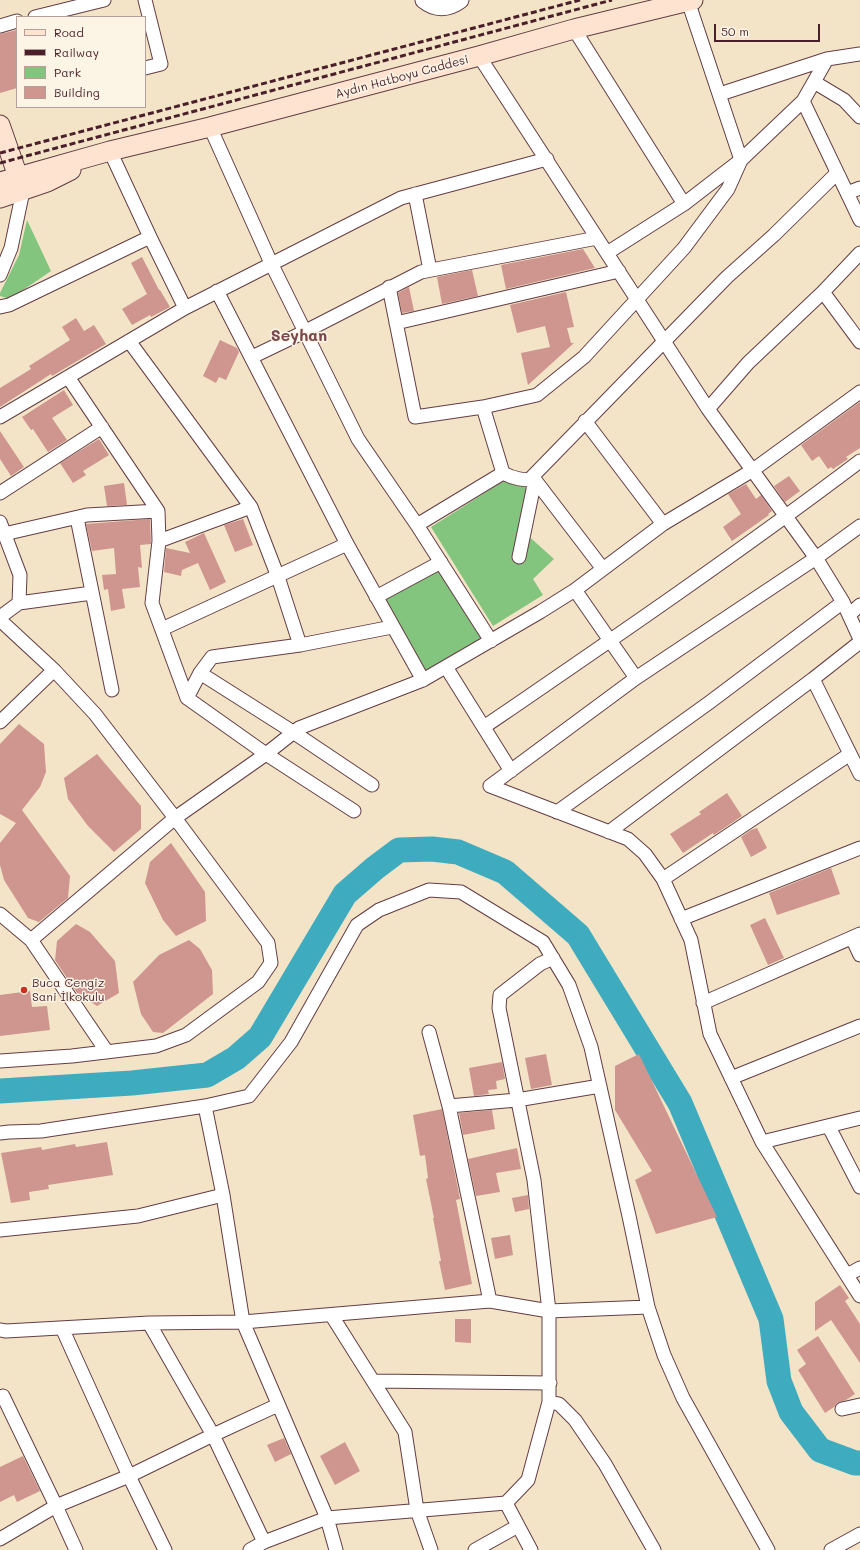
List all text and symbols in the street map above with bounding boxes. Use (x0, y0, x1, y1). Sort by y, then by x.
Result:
legend (16, 16, 146, 108)
scale bar (716, 16, 822, 42)
text: 50 m (721, 23, 749, 39)
text: Road (54, 24, 84, 40)
text: Railway (54, 44, 99, 60)
street label: Aydın Hatboyu Caddesi (334, 52, 470, 102)
text: Park (54, 64, 81, 80)
text: Building (54, 84, 100, 100)
district label: Seyhan (271, 326, 327, 346)
place label: Buca Cengiz Sani İlkokulu (32, 976, 105, 1004)
marker: Buca Cengiz Sani İlkokulu (19, 985, 29, 995)

